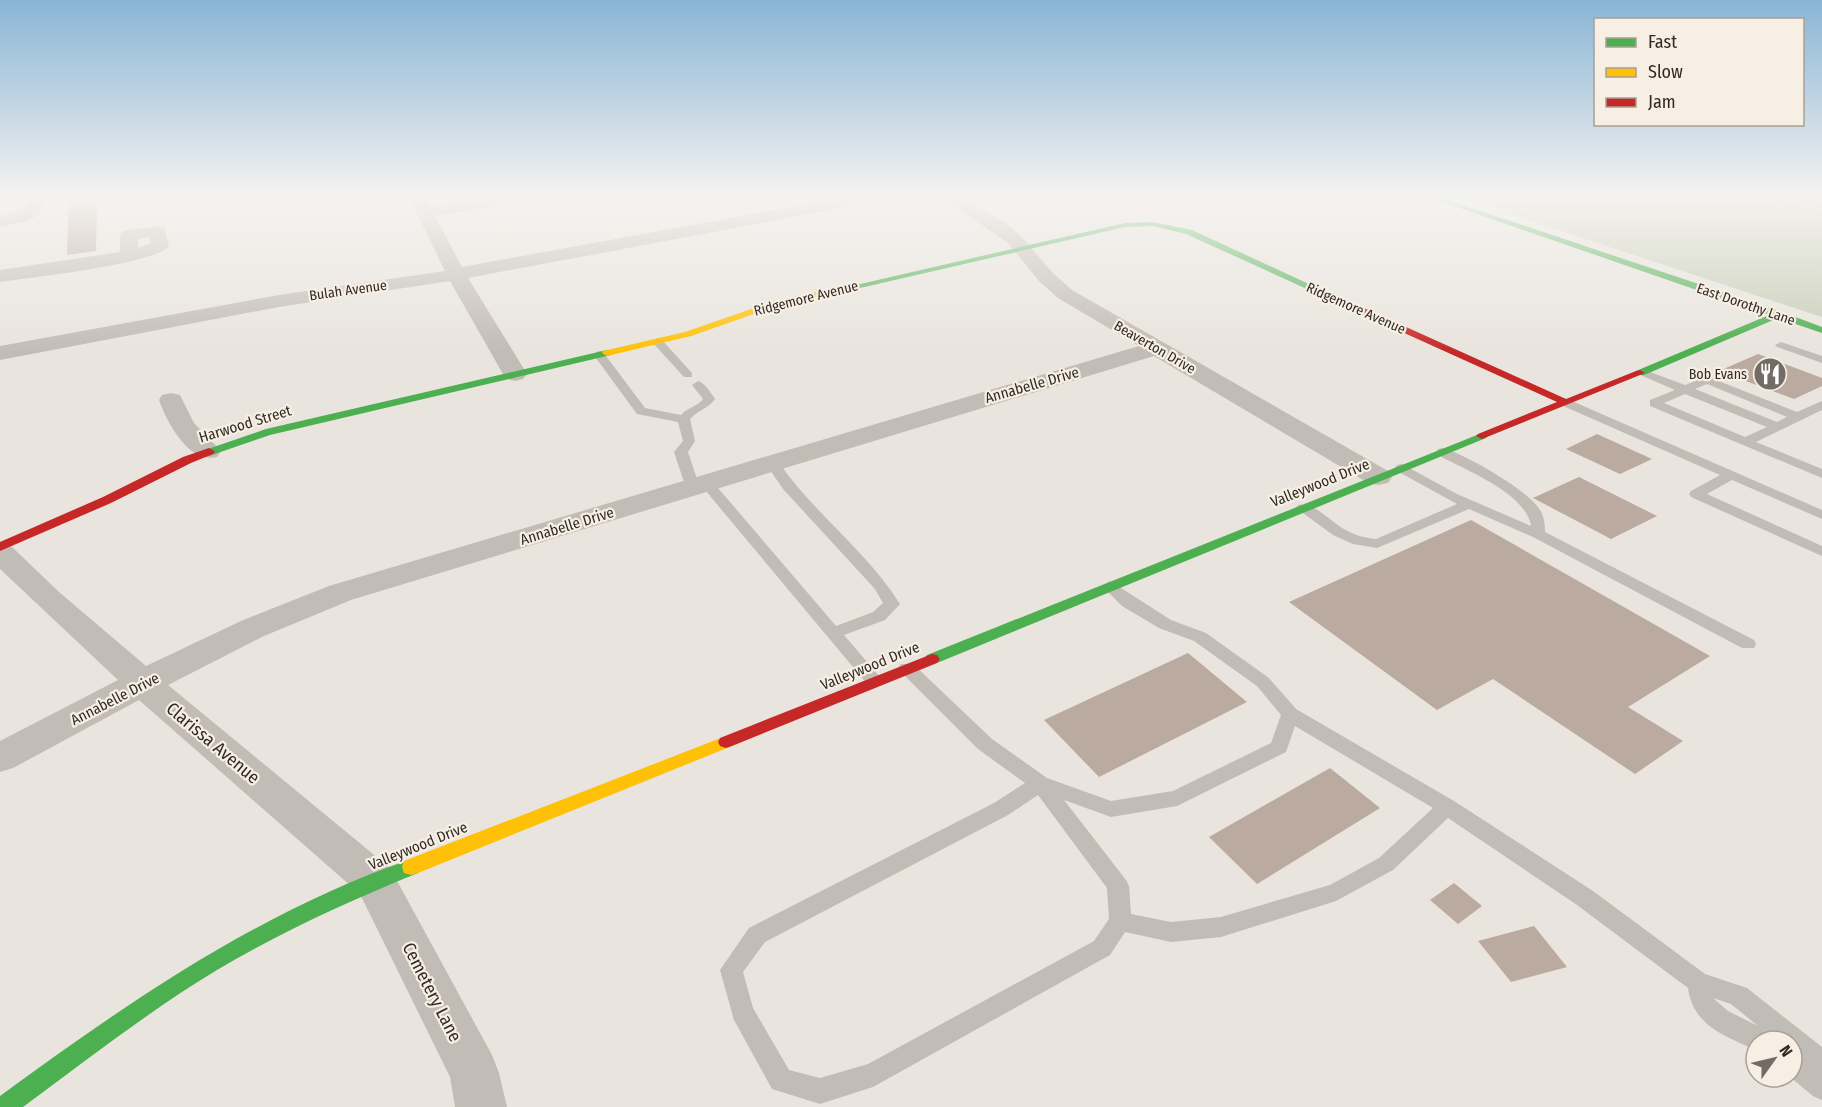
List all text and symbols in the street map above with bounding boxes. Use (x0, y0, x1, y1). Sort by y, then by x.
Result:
legend (1594, 18, 1804, 126)
text: Fast (1648, 31, 1677, 53)
text: Slow (1648, 61, 1683, 83)
text: Jam (1648, 91, 1676, 113)
street label: Bulah Avenue (308, 277, 388, 304)
street label: Ridgemore Avenue (752, 277, 860, 320)
street label: Ridgemore Avenue (1304, 279, 1408, 338)
street label: East Dorothy Lane (1694, 280, 1797, 329)
street label: Beaverton Drive (1111, 317, 1199, 378)
restaurant icon: Bob Evans (1752, 356, 1788, 392)
street label: Annabelle Drive (983, 363, 1081, 407)
place label: Bob Evans (1689, 366, 1747, 383)
street label: Harwood Street (197, 401, 293, 447)
street label: Valleywood Drive (1268, 455, 1372, 511)
street label: Annabelle Drive (518, 503, 616, 549)
street label: Valleywood Drive (818, 638, 922, 694)
street label: Annabelle Drive (68, 669, 162, 729)
street label: Clarissa Avenue (162, 697, 264, 789)
street label: Valleywood Drive (366, 818, 470, 874)
street label: Cemetery Lane (398, 939, 466, 1045)
north arrow (1744, 1029, 1804, 1089)
text: N (1775, 1042, 1797, 1060)

